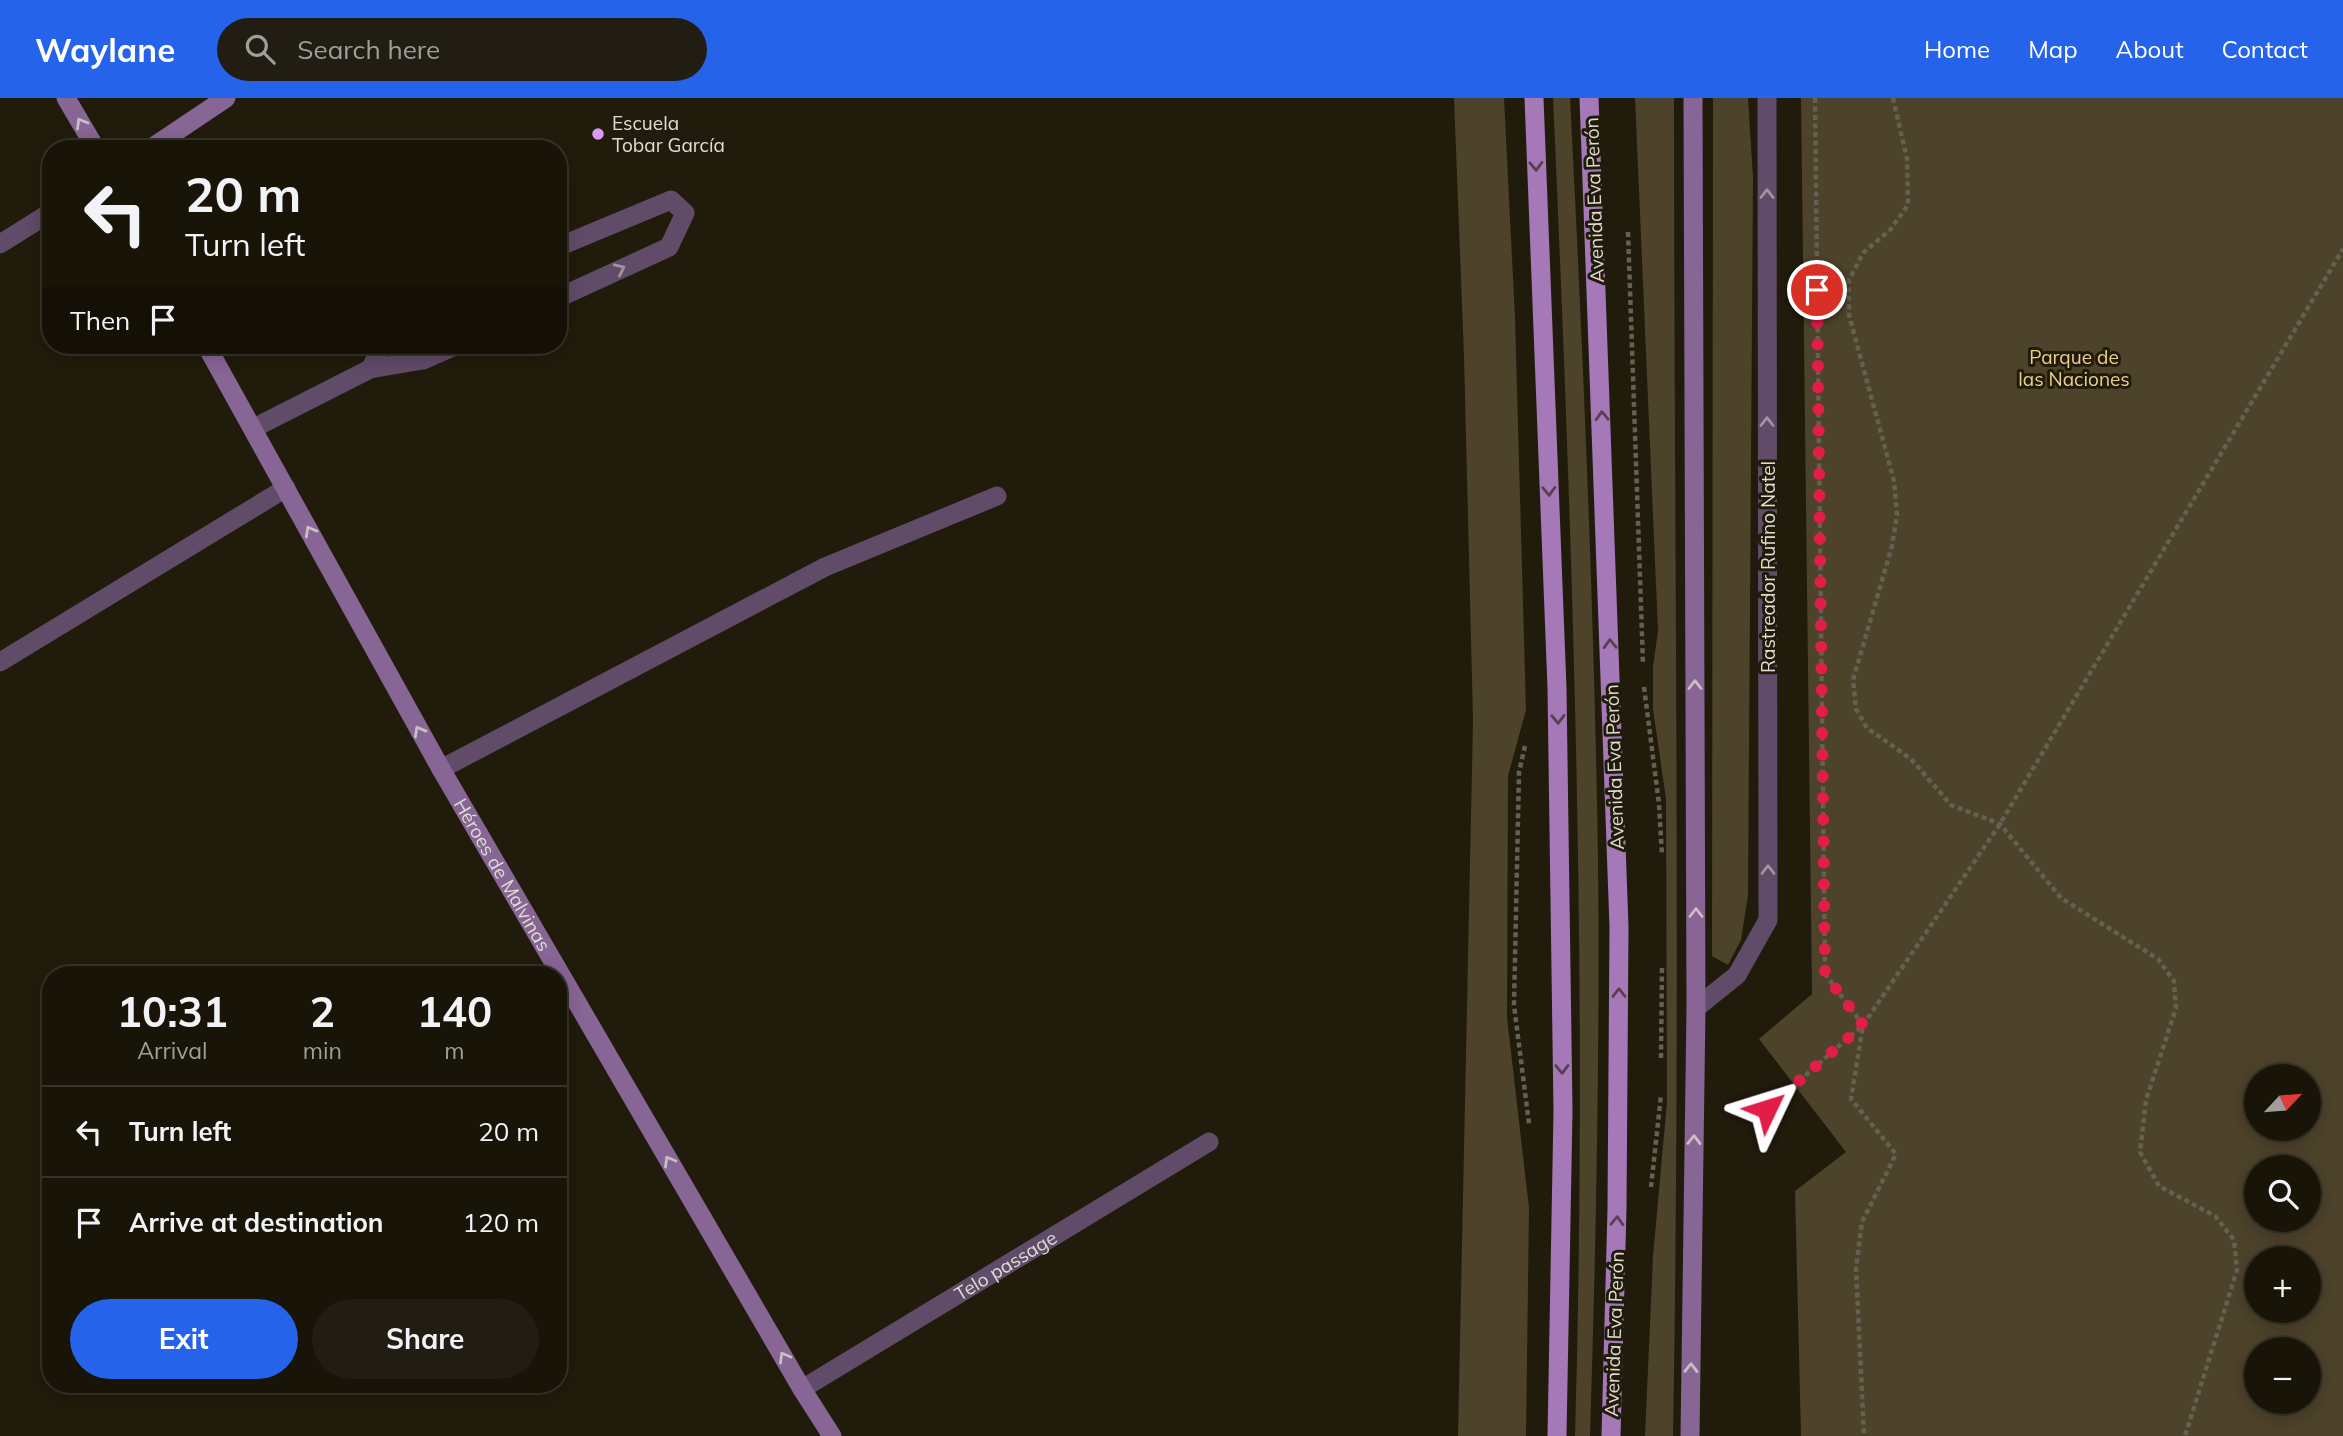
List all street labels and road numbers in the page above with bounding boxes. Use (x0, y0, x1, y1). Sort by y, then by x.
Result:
street label: Avenida Eva Perón (1579, 117, 1609, 283)
street label: Rastreador Rufino Natel (1756, 461, 1780, 673)
street label: Avenida Eva Perón (1599, 684, 1629, 850)
street label: Héroes de Malvinas (449, 794, 556, 955)
street label: Telo passage (950, 1225, 1061, 1306)
street label: Avenida Eva Perón (1599, 1251, 1629, 1417)

